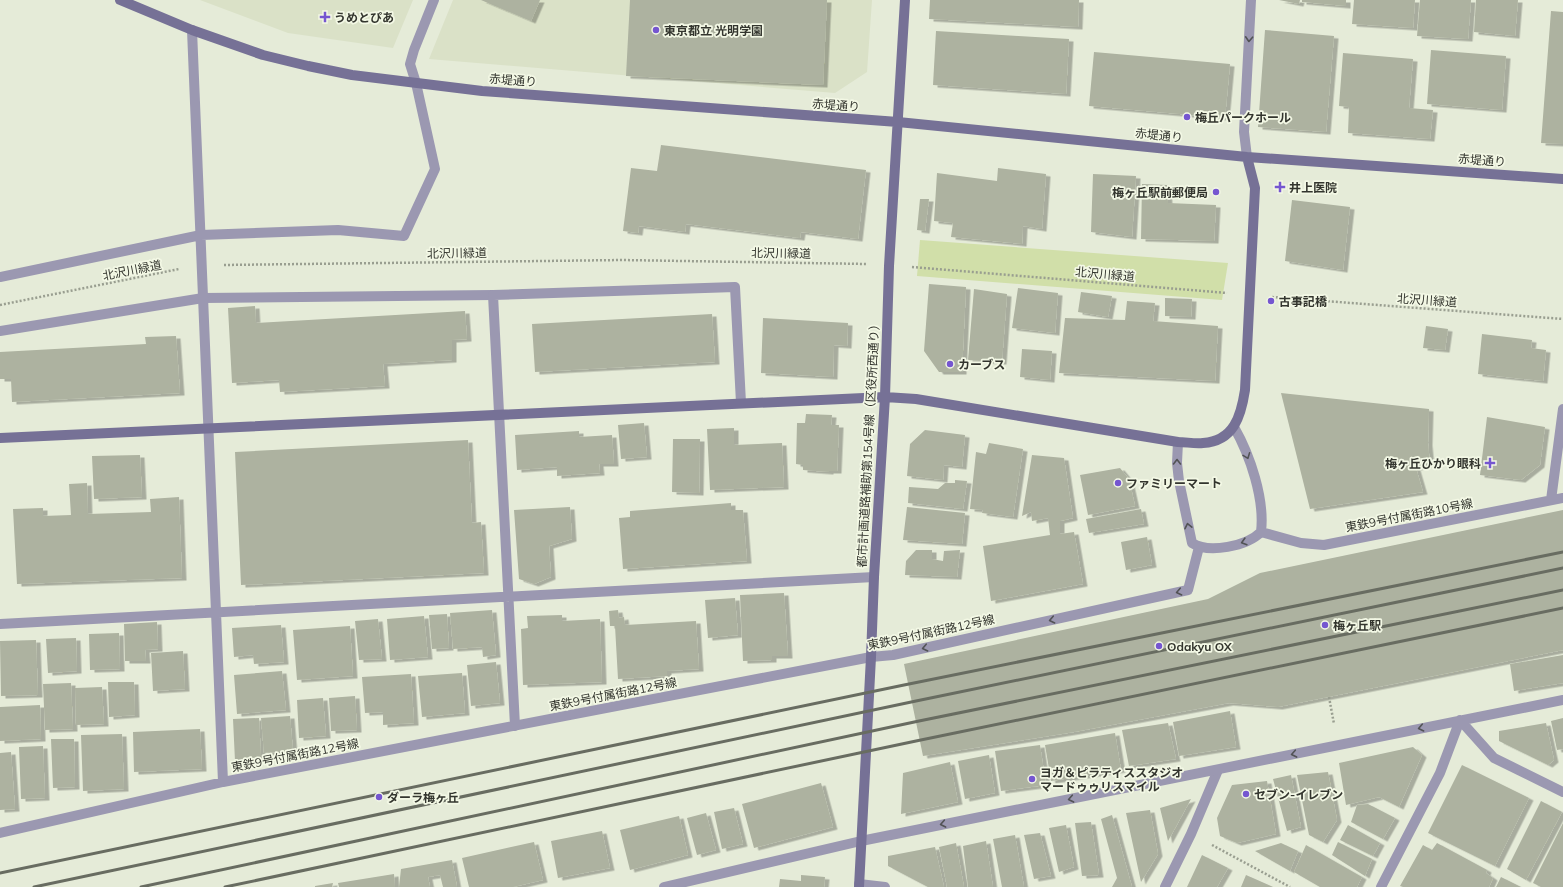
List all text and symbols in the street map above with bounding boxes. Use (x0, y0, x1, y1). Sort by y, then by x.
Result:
place label: うめとぴあ (334, 10, 394, 25)
marker: うめとぴあ (319, 11, 331, 23)
place label: 東京都立 光明学園 (664, 23, 763, 38)
marker: 東京都立 光明学園 (651, 25, 661, 35)
one-way arrow (1245, 36, 1254, 42)
street label: 赤堤通り (489, 71, 537, 89)
street label: 赤堤通り (812, 96, 860, 114)
place label: 梅丘パークホール (1195, 110, 1291, 125)
marker: 梅丘パークホール (1182, 112, 1192, 122)
street label: 赤堤通り (1134, 125, 1184, 145)
street label: 赤堤通り (1458, 151, 1506, 169)
place label: 井上医院 (1289, 180, 1337, 195)
marker: 井上医院 (1274, 181, 1286, 193)
place label: 梅ヶ丘駅前郵便局 (1112, 185, 1208, 200)
marker: 梅ヶ丘駅前郵便局 (1211, 187, 1221, 197)
street label: 北沢川緑道 (427, 245, 487, 261)
street label: 北沢川緑道 (751, 245, 811, 261)
street label: 北沢川緑道 (101, 257, 163, 283)
street label: 北沢川緑道 (1074, 264, 1136, 284)
street label: 北沢川緑道 (1397, 290, 1457, 310)
place label: 古事記橋 (1279, 294, 1328, 309)
marker: 古事記橋 (1266, 296, 1276, 306)
street label: 都市計画道路補助第154号線（区役所西通り） (854, 318, 882, 568)
place label: カーブス (958, 357, 1005, 372)
marker: カーブス (945, 359, 955, 369)
one-way arrow (1242, 452, 1250, 459)
place label: 梅ヶ丘ひかり眼科 (1385, 456, 1481, 471)
marker: 梅ヶ丘ひかり眼科 (1484, 457, 1496, 469)
one-way arrow (1173, 459, 1181, 465)
place label: ファミリーマート (1126, 476, 1222, 491)
marker: ファミリーマート (1113, 478, 1123, 488)
street label: 東鉄9号付属街路10号線 (1344, 495, 1474, 535)
one-way arrow (1184, 523, 1192, 529)
one-way arrow (1240, 537, 1247, 546)
one-way arrow (1176, 587, 1182, 595)
street label: 東鉄9号付属街路12号線 (866, 611, 996, 653)
one-way arrow (1049, 615, 1055, 623)
place label: 梅ヶ丘駅 (1333, 618, 1381, 633)
marker: 梅ヶ丘駅 (1320, 620, 1330, 630)
place label: Odakyu OX (1167, 639, 1233, 654)
marker: Odakyu OX (1154, 641, 1164, 651)
one-way arrow (922, 643, 928, 651)
street label: 東鉄9号付属街路12号線 (548, 674, 678, 714)
one-way arrow (1418, 724, 1425, 732)
street label: 東鉄9号付属街路12号線 (230, 735, 360, 775)
one-way arrow (1291, 750, 1297, 758)
place label: ヨガ＆ピラティススタジオ マードゥゥリスマイル (1040, 765, 1183, 794)
marker: ヨガ＆ピラティススタジオ マードゥゥリスマイル (1027, 774, 1037, 784)
place label: セブン-イレブン (1254, 787, 1343, 802)
marker: セブン-イレブン (1241, 789, 1251, 799)
place label: ダーラ梅ヶ丘 (387, 790, 459, 805)
marker: ダーラ梅ヶ丘 (374, 792, 384, 802)
one-way arrow (1067, 794, 1074, 803)
one-way arrow (940, 820, 946, 828)

